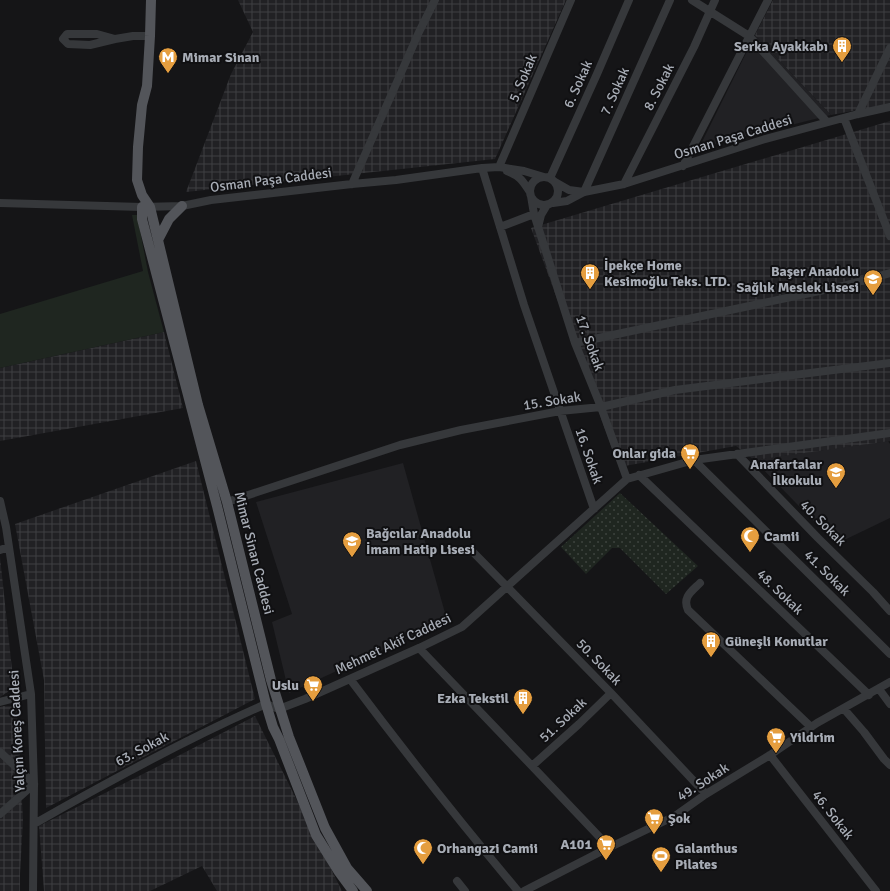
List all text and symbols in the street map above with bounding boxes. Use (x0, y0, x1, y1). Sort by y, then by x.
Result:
building icon: Serka Ayakkabı (831, 35, 853, 63)
place label: Serka Ayakkabı (734, 38, 828, 55)
metro station icon: Mimar Sinan (157, 46, 179, 74)
place label: Mimar Sinan (182, 49, 260, 66)
street label: 5. Sokak (505, 51, 541, 105)
street label: 6. Sokak (560, 57, 596, 111)
street label: 8. Sokak (640, 61, 678, 113)
street label: 7. Sokak (597, 64, 633, 118)
street label: Osman Paşa Caddesi (672, 111, 794, 163)
street label: Osman Paşa Caddesi (209, 164, 333, 196)
place label: İpekçe Home Kesimoğlu Teks. LTD. (604, 257, 731, 290)
building icon: İpekçe Home Kesimoğlu Teks. LTD. (579, 262, 601, 290)
place label: Başer Anadolu Sağlık Meslek Lisesi (736, 263, 859, 296)
school or university icon: Başer Anadolu Sağlık Meslek Lisesi (862, 268, 884, 296)
street label: 17. Sokak (572, 313, 608, 373)
street label: 15. Sokak (522, 388, 582, 414)
street label: 16. Sokak (572, 426, 606, 486)
supermarket icon: Onlar gida (679, 442, 701, 470)
place label: Onlar gida (612, 445, 676, 462)
place label: Anafartalar İlkokulu (750, 456, 822, 489)
school or university icon: Anafartalar İlkokulu (825, 461, 847, 489)
street label: Mimar Sinan Caddesi (231, 490, 277, 616)
street label: 40. Sokak (796, 496, 850, 550)
place label: Bağcılar Anadolu İmam Hatip Lisesi (366, 525, 475, 558)
mosque icon: Camii (739, 525, 761, 553)
place label: Camii (764, 528, 799, 545)
school or university icon: Bağcılar Anadolu İmam Hatip Lisesi (341, 530, 363, 558)
street label: 41. Sokak (800, 546, 854, 600)
street label: 48. Sokak (753, 566, 807, 618)
street label: Mehmet Akif Caddesi (332, 610, 454, 678)
building icon: Güneşli Konutlar (700, 630, 722, 658)
place label: Güneşli Konutlar (725, 633, 828, 650)
street label: 50. Sokak (573, 635, 625, 689)
street label: Yalçın Koreş Caddesi (5, 669, 29, 793)
supermarket icon: Uslu (302, 674, 324, 702)
place label: Uslu (272, 677, 299, 694)
building icon: Ezka Tekstil (512, 687, 534, 715)
place label: Ezka Tekstil (437, 690, 510, 707)
street label: 51. Sokak (536, 694, 590, 746)
supermarket icon: Yildrim (765, 726, 787, 754)
street label: 63. Sokak (112, 728, 172, 770)
place label: Yildrim (789, 729, 835, 746)
street label: 49. Sokak (674, 759, 732, 805)
street label: 46. Sokak (808, 787, 858, 843)
supermarket icon: Şok (643, 807, 665, 835)
place label: Şok (668, 810, 691, 827)
supermarket icon: A101 (595, 833, 617, 861)
place label: A101 (560, 836, 592, 853)
mosque icon: Orhangazi Camii (412, 837, 434, 865)
place label: Orhangazi Camii (437, 840, 538, 857)
place label: Galanthus Pilates (675, 840, 737, 873)
sports icon: Galanthus Pilates (650, 845, 672, 873)

